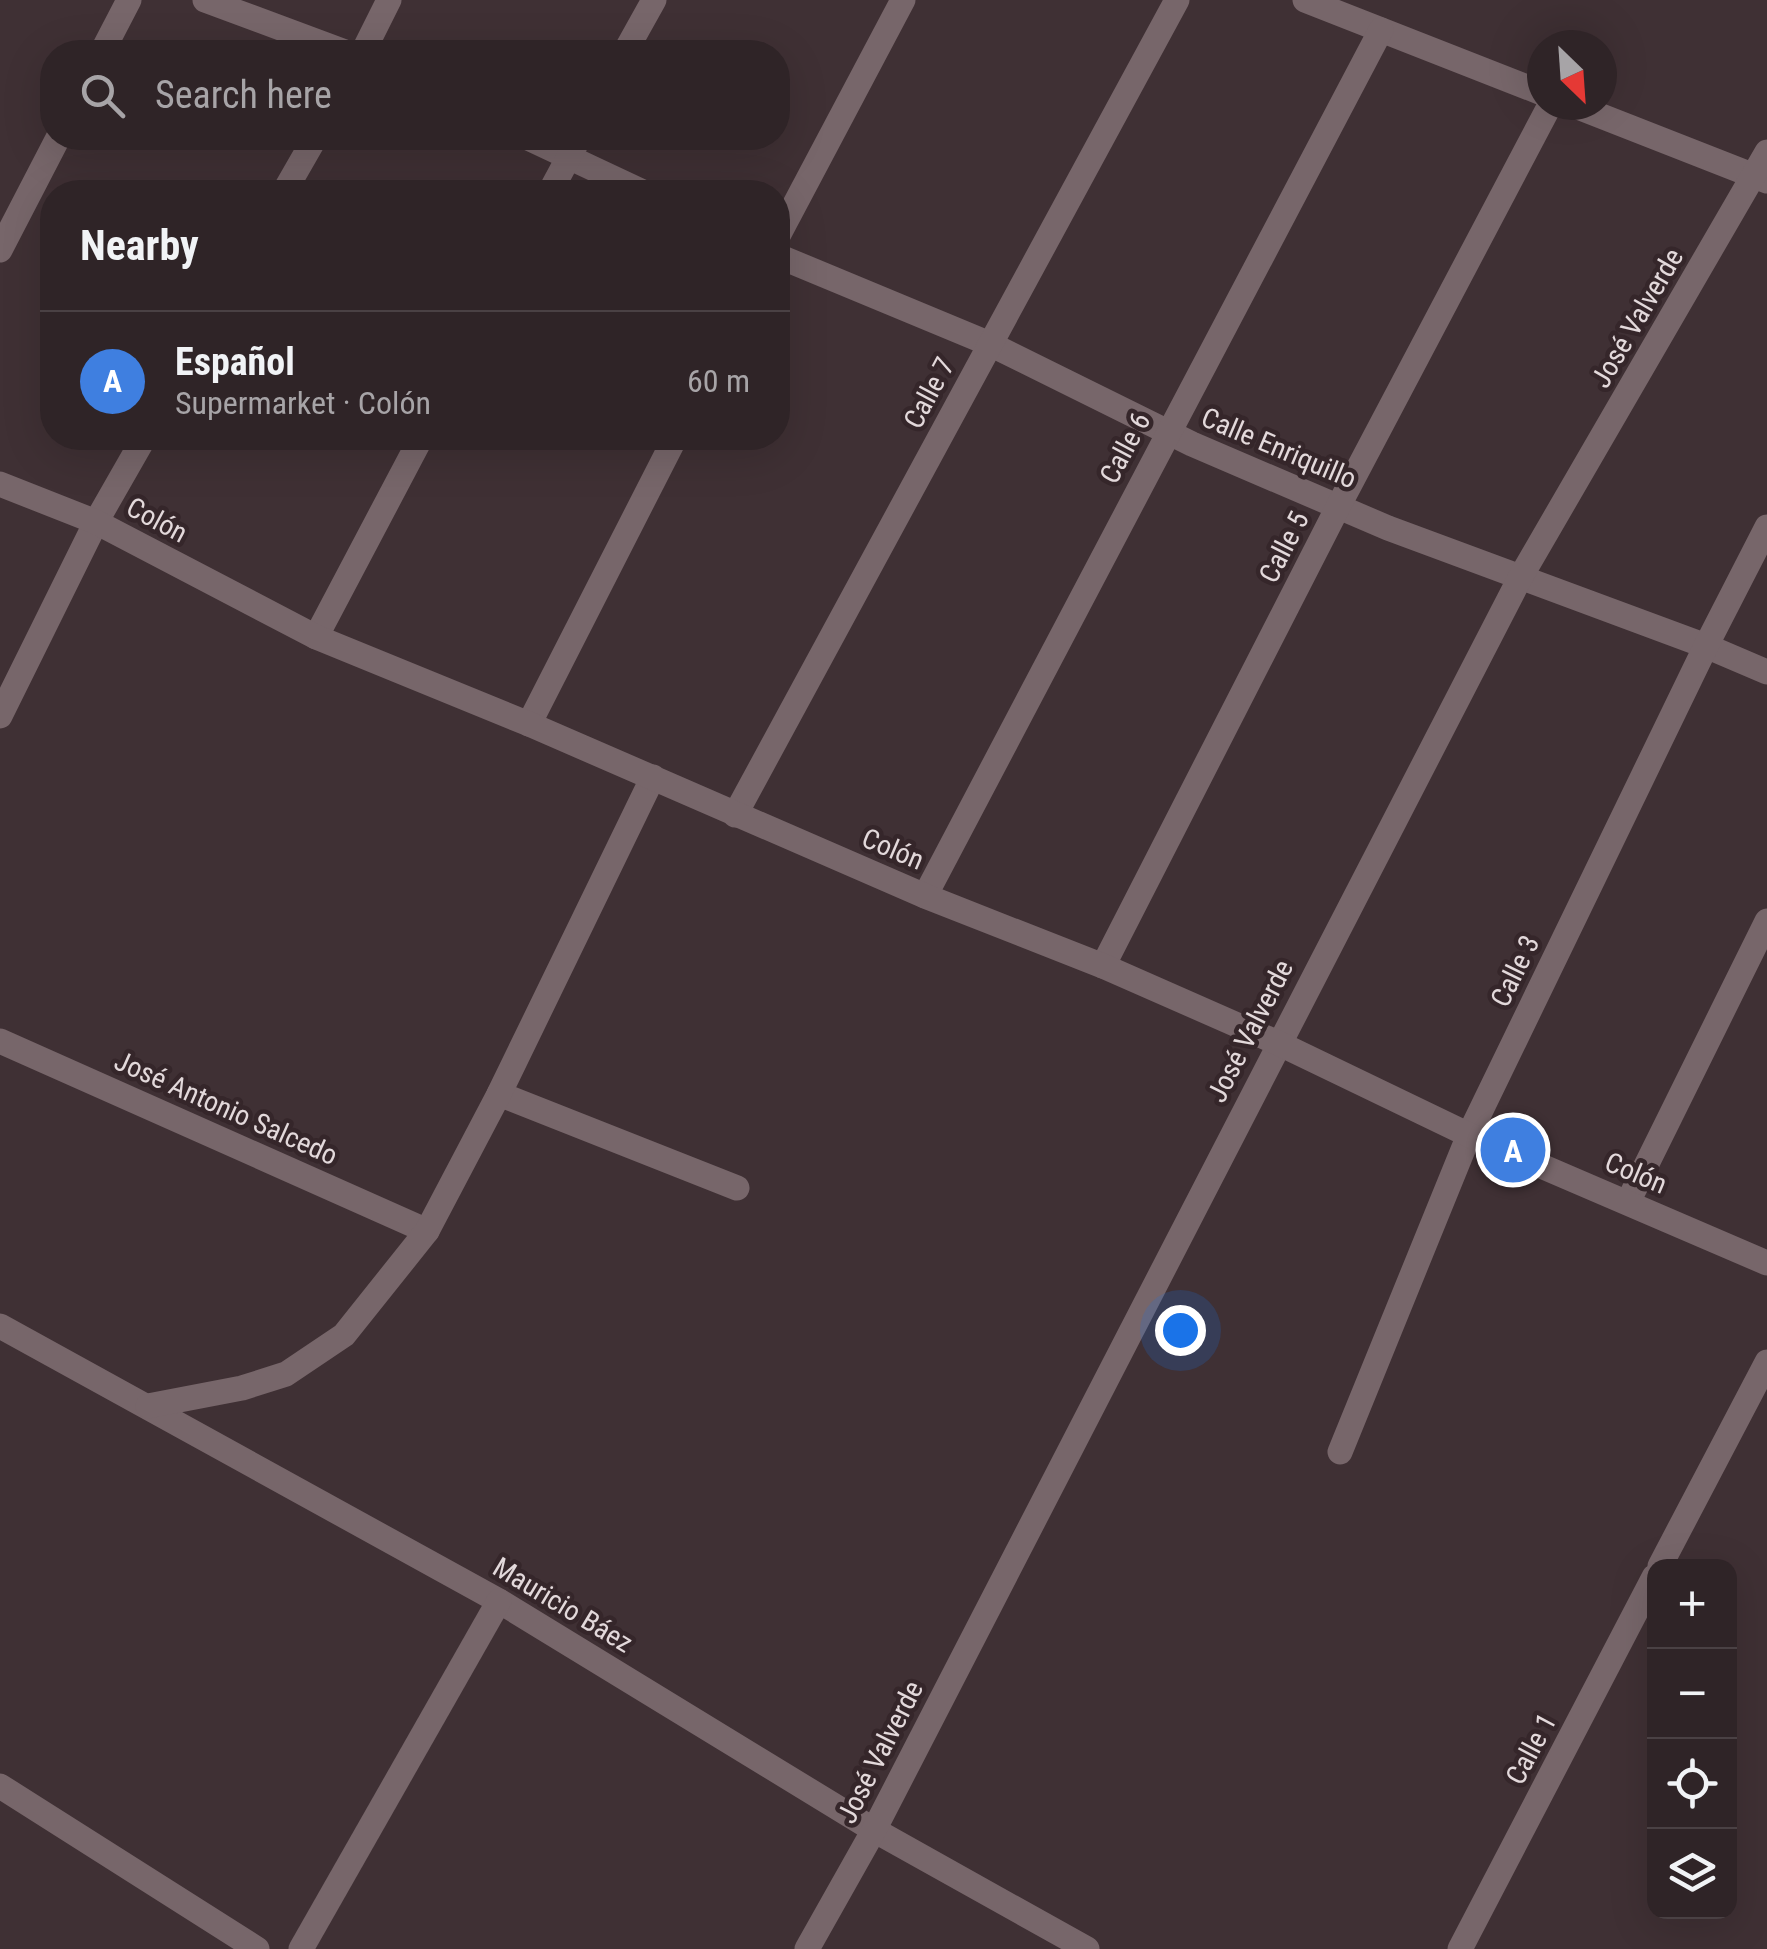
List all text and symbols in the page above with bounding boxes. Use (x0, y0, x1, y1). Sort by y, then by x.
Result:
north arrow (1527, 30, 1617, 120)
search box (40, 40, 790, 150)
icon: search (75, 68, 130, 123)
text: Search here (155, 73, 332, 117)
text: Nearby (80, 221, 199, 270)
street label: José Valverde (1584, 243, 1690, 393)
text: Español (175, 340, 295, 384)
street label: Calle 7 (897, 352, 961, 434)
text: A (103, 362, 122, 400)
text: 60 m (687, 362, 750, 400)
text: Supermarket · Colón (175, 384, 431, 422)
street label: Calle Enriquillo (1197, 401, 1361, 495)
street label: Calle 6 (1093, 407, 1157, 489)
street label: Colón (121, 490, 193, 550)
street label: Calle 5 (1252, 506, 1316, 588)
street label: Colón (857, 821, 929, 877)
street label: Calle 3 (1484, 930, 1546, 1012)
street label: José Valverde (1200, 954, 1300, 1108)
street label: José Antonio Salcedo (109, 1044, 343, 1172)
pin: A (1480, 1112, 1546, 1188)
street label: Colón (1600, 1145, 1672, 1201)
your location (1155, 1305, 1206, 1356)
street label: Mauricio Báez (487, 1550, 639, 1660)
map controls (1647, 1559, 1737, 1919)
button: + (1647, 1559, 1737, 1649)
button: − (1647, 1649, 1737, 1739)
street label: José Valverde (830, 1675, 930, 1829)
street label: Calle 1 (1499, 1708, 1563, 1790)
button: locate (1647, 1739, 1737, 1829)
button: layers (1647, 1829, 1737, 1919)

